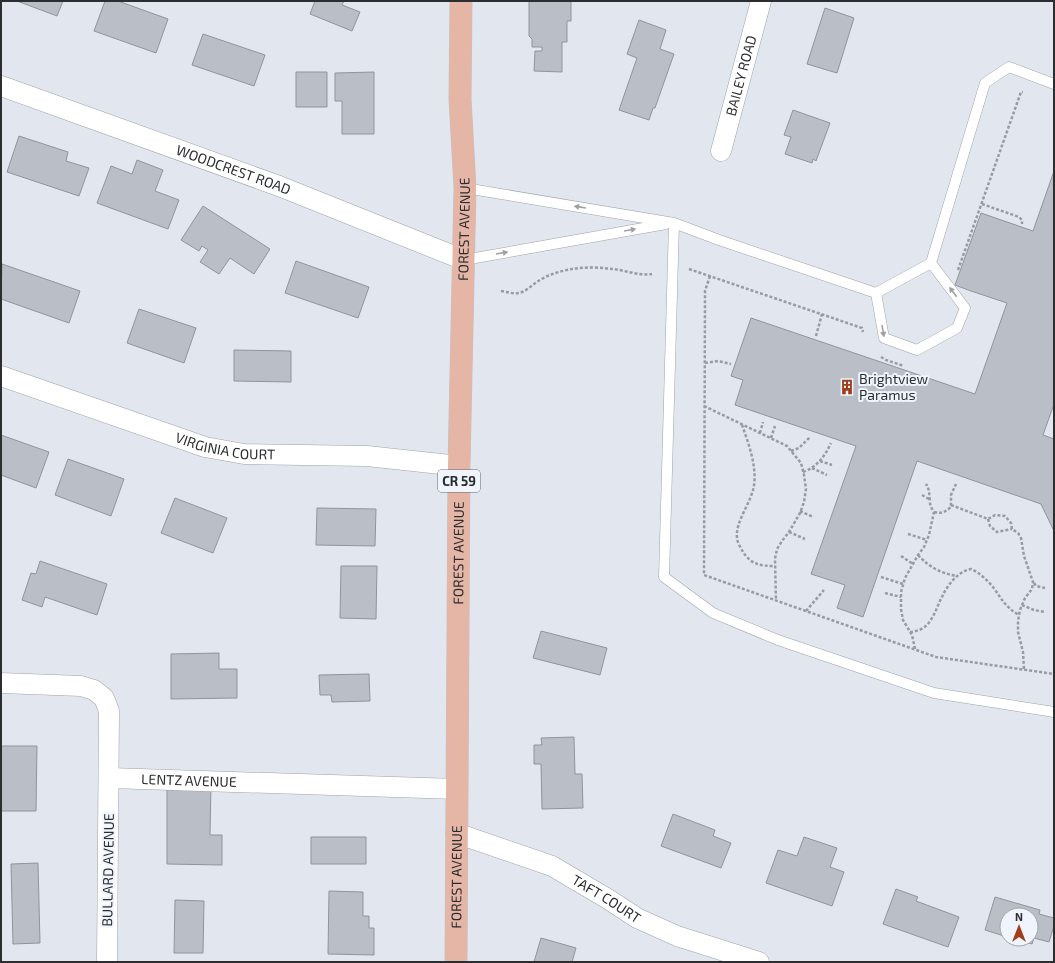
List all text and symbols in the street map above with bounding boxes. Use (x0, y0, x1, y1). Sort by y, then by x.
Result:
street label: BAILEY ROAD (722, 33, 759, 118)
street label: WOODCREST ROAD (174, 141, 293, 198)
street label: FOREST AVENUE (454, 177, 473, 281)
one-way arrow (574, 204, 586, 210)
one-way arrow (624, 227, 636, 233)
one-way arrow (496, 250, 508, 256)
one-way arrow (948, 286, 957, 297)
one-way arrow (880, 325, 886, 337)
place label: Brightview Paramus (859, 370, 928, 403)
building icon: Brightview Paramus (838, 378, 856, 396)
street label: VIRGINIA COURT (173, 428, 275, 463)
road number: CR 59 (438, 470, 480, 492)
street label: FOREST AVENUE (449, 501, 467, 605)
street label: LENTZ AVENUE (141, 770, 237, 790)
street label: BULLARD AVENUE (98, 813, 117, 927)
street label: FOREST AVENUE (447, 825, 465, 929)
street label: TAFT COURT (569, 871, 644, 926)
north arrow (999, 907, 1039, 947)
text: N (1015, 910, 1023, 923)

